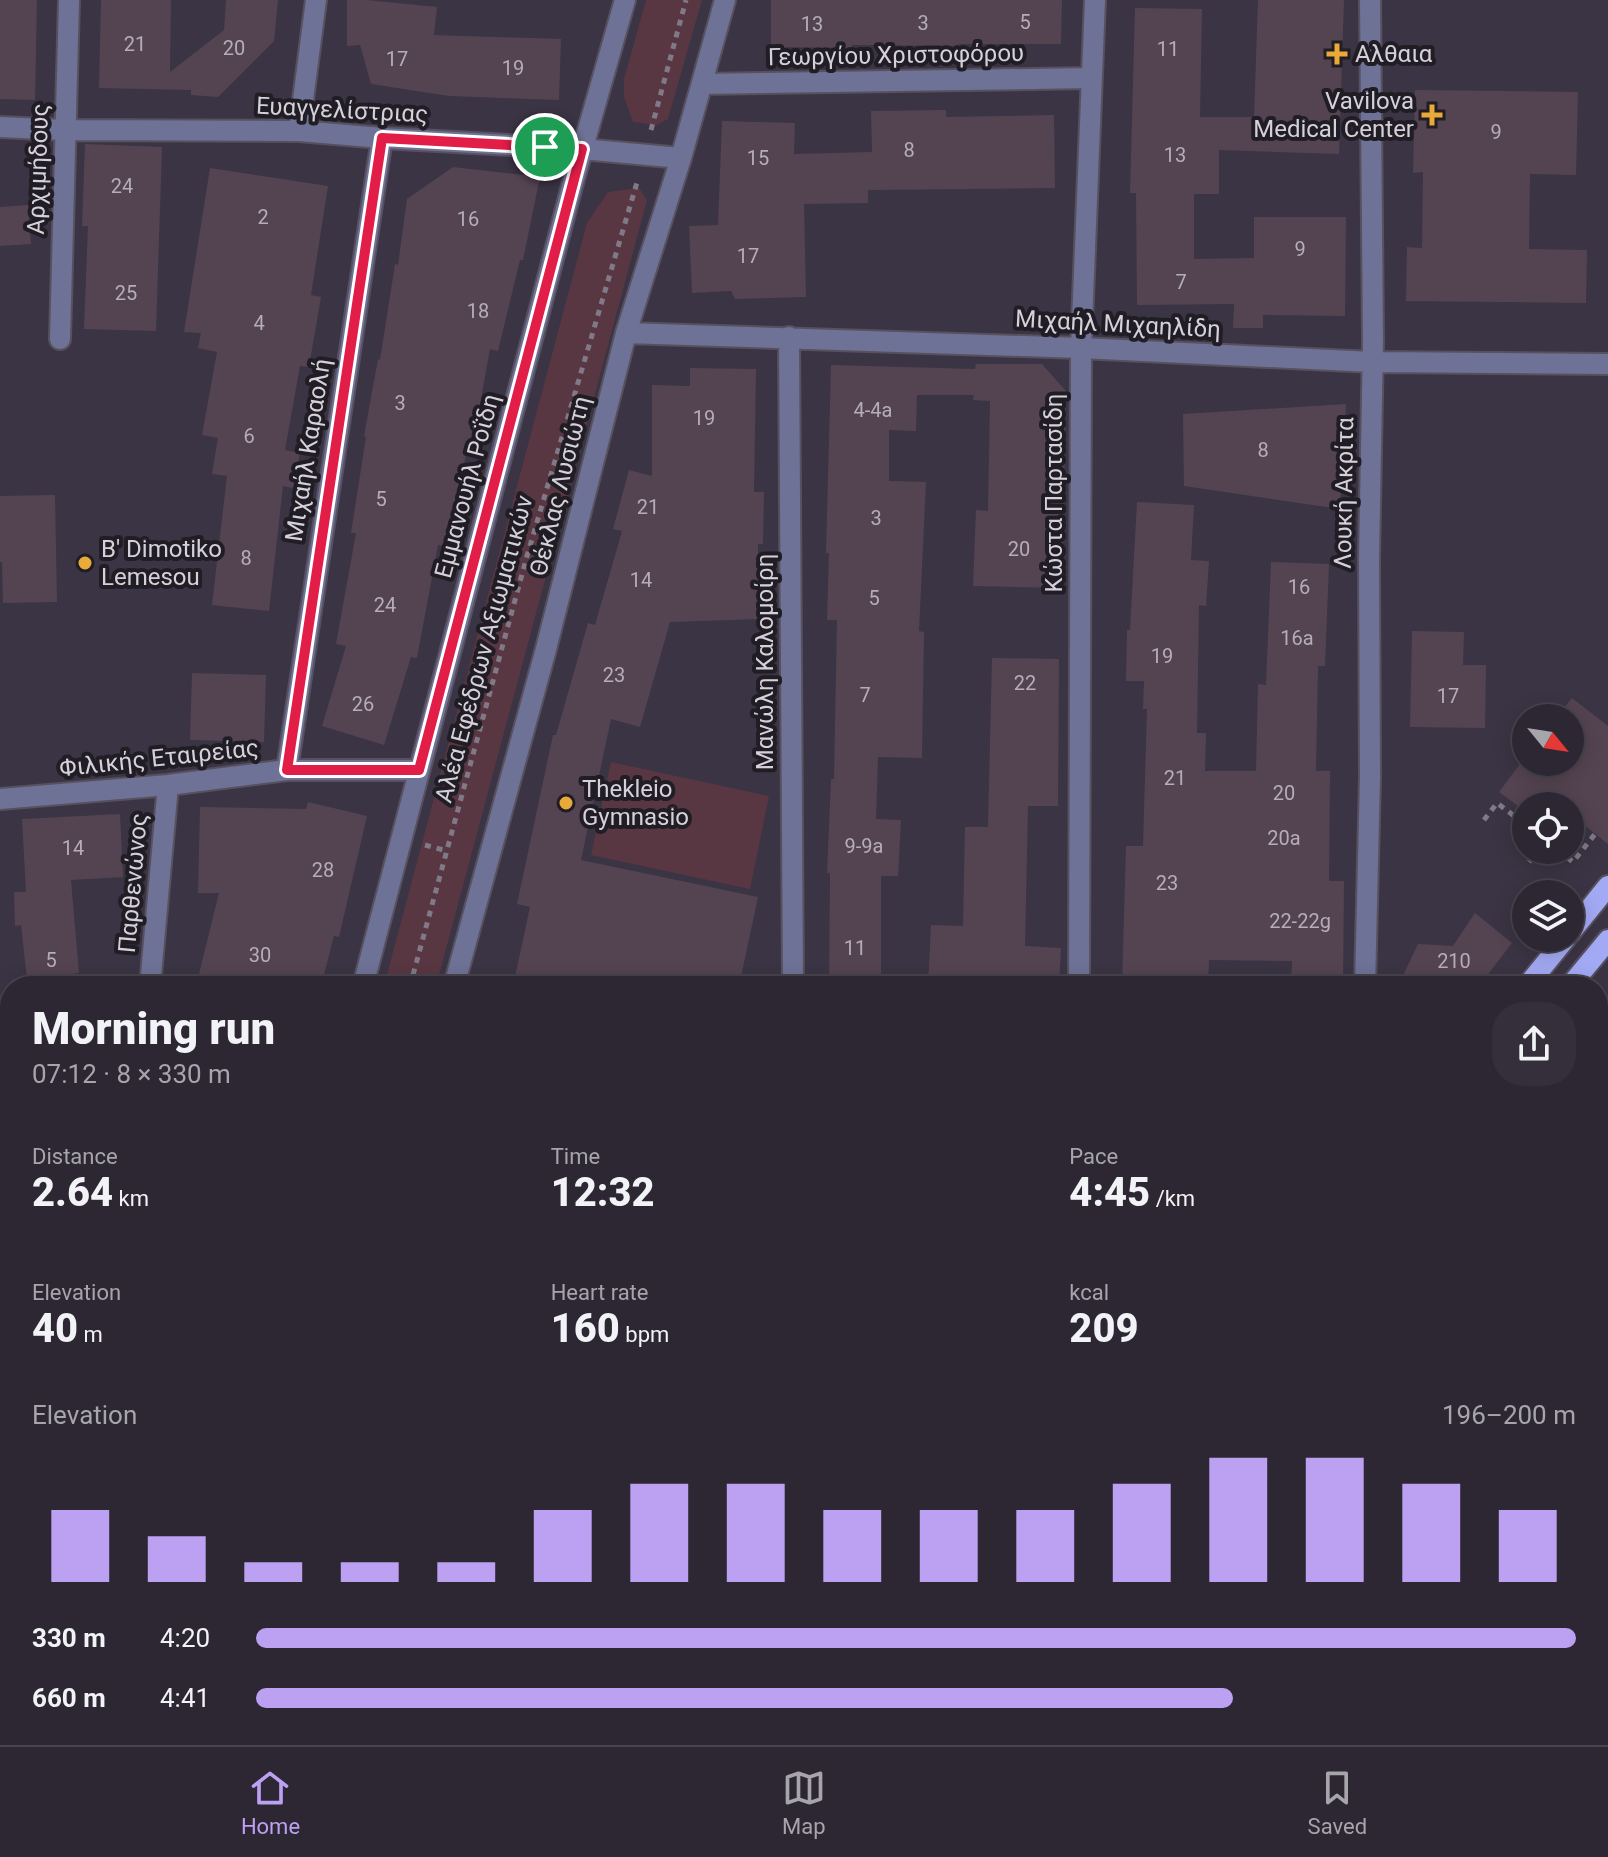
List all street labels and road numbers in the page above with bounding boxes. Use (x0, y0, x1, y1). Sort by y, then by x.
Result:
street label: Γεωργίου Χριστοφόρου (768, 39, 1024, 71)
street label: Ευαγγελίστριας (255, 92, 429, 128)
street label: Αρχιμήδους (22, 103, 54, 235)
street label: Μιχαήλ Μιχαηλίδη (1014, 305, 1222, 343)
street label: Μιχαήλ Καραολή (280, 357, 336, 543)
street label: Εμμανουήλ Ροΐδη (429, 391, 505, 581)
street label: Θέκλας Λυσιώτη (524, 393, 596, 579)
street label: Κώστα Παρτασίδη (1040, 394, 1068, 592)
street label: Λουκή Ακρίτα (1329, 417, 1359, 569)
street label: Αλέα Εφέδρων Αξιωματικών (429, 492, 539, 806)
street label: Μανώλη Καλομοίρη (751, 554, 779, 770)
street label: Φιλικής Εταιρείας (58, 734, 260, 782)
street label: Παρθενώνος (113, 812, 153, 954)

